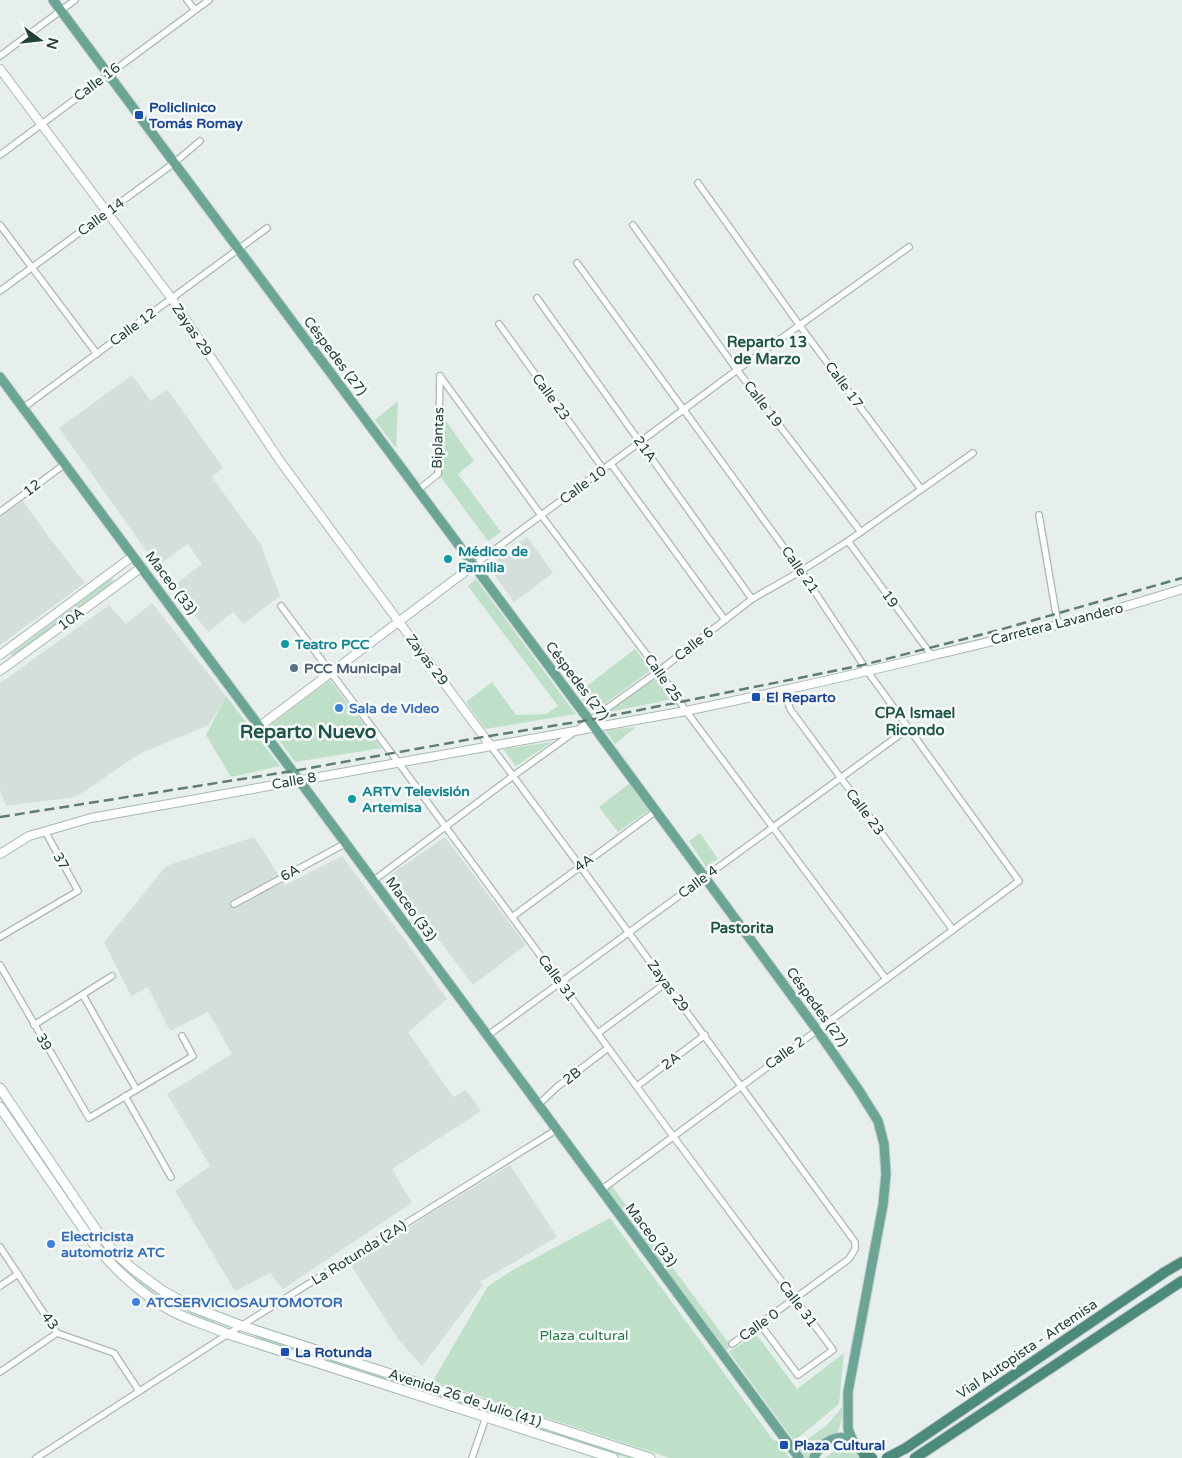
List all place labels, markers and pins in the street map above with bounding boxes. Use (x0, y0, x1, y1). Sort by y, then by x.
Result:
place label: Policlinico Tomás Romay (148, 99, 243, 132)
marker: Policlinico Tomás Romay (133, 109, 145, 121)
place label: Médico de Familia (458, 543, 528, 576)
marker: Médico de Familia (442, 553, 454, 565)
place label: Teatro PCC (294, 636, 370, 653)
marker: Teatro PCC (279, 638, 291, 650)
place label: PCC Municipal (304, 660, 401, 677)
marker: PCC Municipal (288, 662, 300, 674)
place label: El Reparto (766, 689, 836, 706)
marker: El Reparto (750, 691, 762, 703)
place label: Sala de Video (349, 700, 440, 717)
marker: Sala de Video (333, 702, 345, 714)
place label: ARTV Televisión Artemisa (362, 783, 470, 816)
marker: ARTV Televisión Artemisa (346, 793, 358, 805)
place label: Electricista automotriz ATC (61, 1228, 165, 1261)
marker: Electricista automotriz ATC (45, 1238, 57, 1250)
place label: ATCSERVICIOSAUTOMOTOR (146, 1294, 343, 1311)
marker: ATCSERVICIOSAUTOMOTOR (130, 1296, 142, 1308)
place label: La Rotunda (295, 1344, 372, 1361)
marker: La Rotunda (279, 1346, 291, 1358)
place label: Plaza Cultural (794, 1437, 885, 1454)
marker: Plaza Cultural (778, 1439, 790, 1451)

